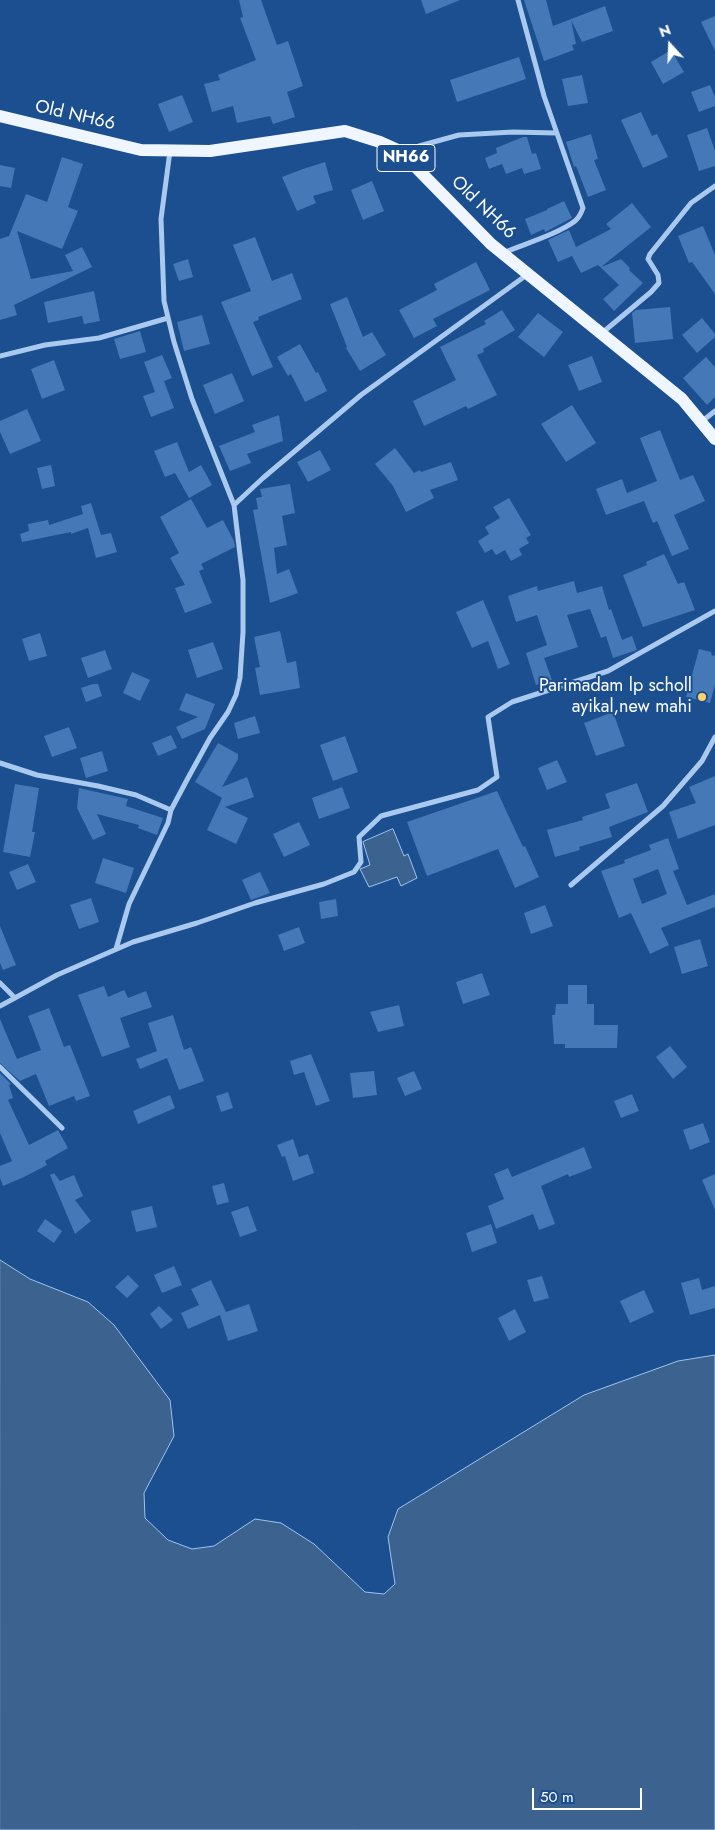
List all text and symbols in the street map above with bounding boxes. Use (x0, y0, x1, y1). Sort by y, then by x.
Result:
north arrow (645, 20, 695, 70)
text: N (656, 20, 674, 42)
street label: Old NH66 (33, 96, 117, 136)
road number: NH66 (377, 144, 435, 172)
street label: Old NH66 (446, 172, 520, 244)
place label: Parimadam lp scholl ayikal,new mahi (539, 676, 692, 719)
marker: Parimadam lp scholl ayikal,new mahi (696, 691, 708, 703)
scale bar (535, 1778, 645, 1810)
text: 50 m (540, 1786, 574, 1808)

